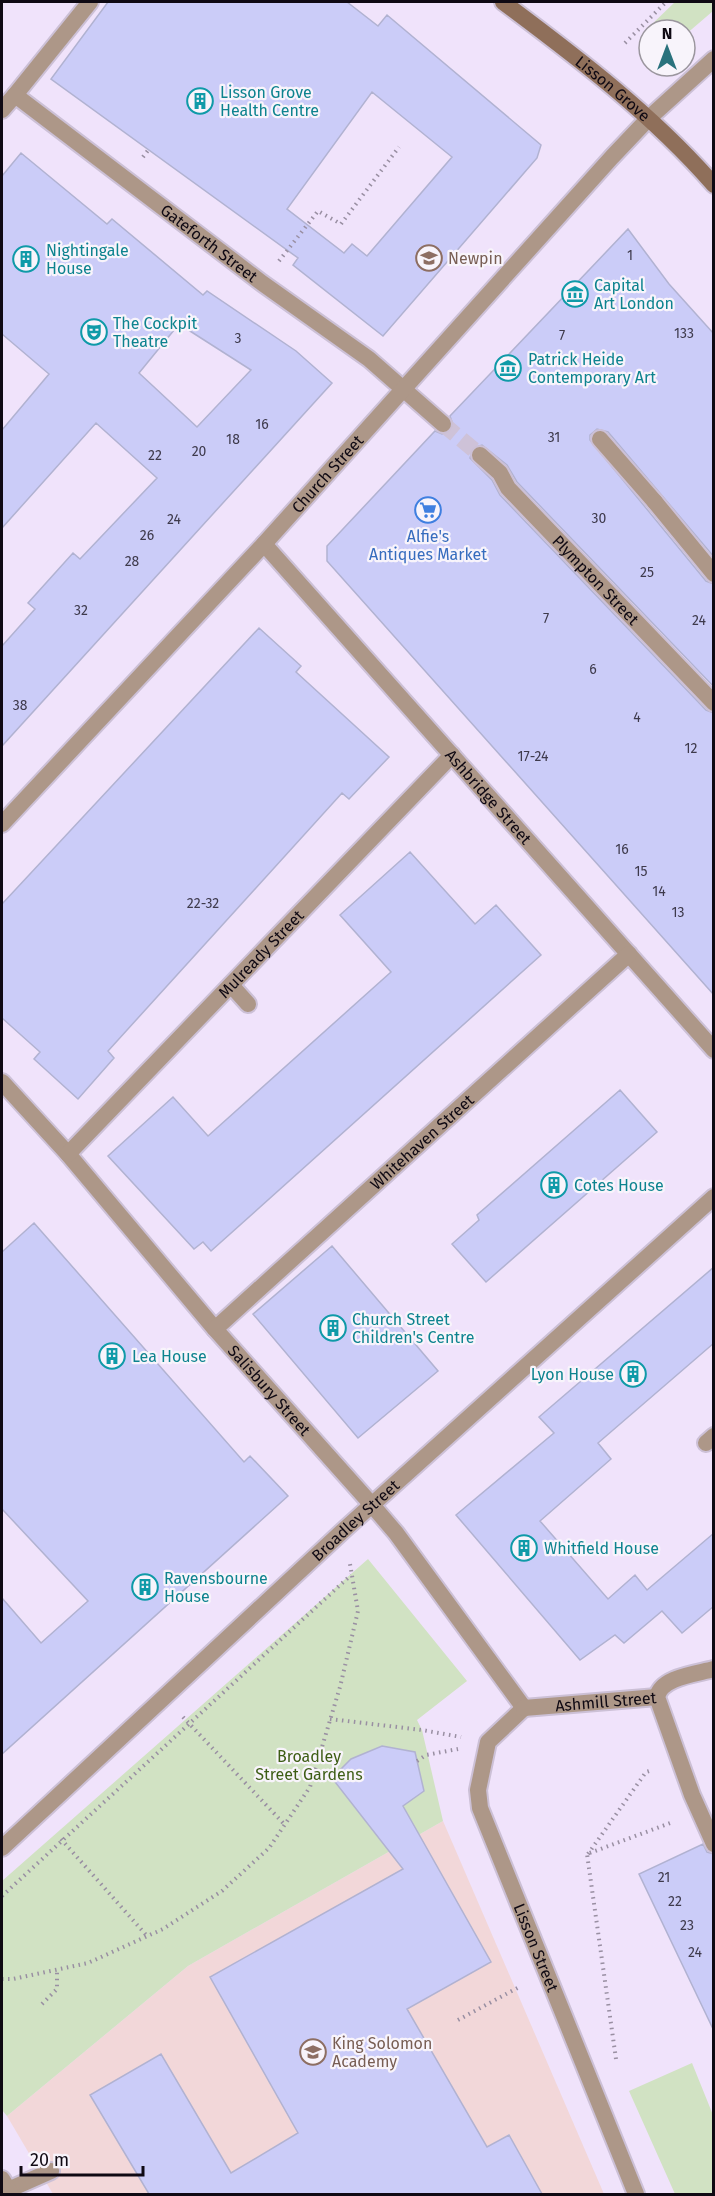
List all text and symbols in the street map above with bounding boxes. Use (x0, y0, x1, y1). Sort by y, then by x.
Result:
north arrow (637, 18, 697, 78)
text: N (662, 24, 672, 43)
street label: Lisson Grove (572, 52, 654, 125)
place label: Lisson Grove Health Centre (220, 83, 319, 120)
building icon: Lisson Grove Health Centre (185, 86, 215, 116)
street label: Gateforth Street (157, 200, 262, 286)
place label: Nightingale House (46, 241, 129, 278)
school or university icon: Newpin (414, 243, 444, 273)
building icon: Nightingale House (11, 244, 41, 274)
house number: 1 (627, 247, 633, 264)
place label: Newpin (448, 249, 503, 268)
place label: Capital Art London (594, 276, 674, 313)
museum icon: Capital Art London (560, 279, 590, 309)
place label: The Cockpit Theatre (113, 314, 197, 351)
theatre icon: The Cockpit Theatre (79, 317, 109, 347)
house number: 133 (674, 325, 694, 342)
house number: 7 (559, 327, 565, 344)
house number: 3 (235, 330, 242, 347)
place label: Patrick Heide Contemporary Art (528, 350, 656, 387)
museum icon: Patrick Heide Contemporary Art (493, 353, 523, 383)
house number: 16 (255, 416, 269, 433)
house number: 31 (548, 429, 560, 446)
house number: 18 (226, 431, 240, 448)
street label: Church Street (287, 431, 367, 516)
house number: 20 (192, 443, 207, 460)
house number: 22 (148, 447, 162, 464)
supermarket icon: Alfie's Antiques Market (413, 495, 443, 525)
house number: 30 (592, 510, 607, 527)
house number: 24 (167, 511, 182, 528)
house number: 26 (140, 527, 154, 544)
place label: Alfie's Antiques Market (369, 527, 487, 564)
street label: Plympton Street (549, 531, 643, 629)
house number: 28 (125, 553, 140, 570)
house number: 25 (640, 564, 654, 581)
house number: 32 (74, 602, 88, 619)
house number: 7 (543, 610, 549, 627)
house number: 24 (692, 612, 707, 629)
house number: 6 (589, 661, 597, 678)
house number: 38 (13, 697, 28, 714)
house number: 4 (633, 709, 641, 726)
house number: 12 (685, 740, 698, 757)
street label: Ashbridge Street (442, 745, 536, 848)
house number: 17-24 (517, 748, 549, 765)
house number: 16 (615, 841, 629, 858)
house number: 15 (634, 863, 648, 880)
house number: 14 (652, 883, 666, 900)
house number: 22-32 (187, 895, 219, 912)
house number: 13 (671, 904, 685, 921)
street label: Mulready Street (214, 906, 308, 1002)
street label: Whitehaven Street (366, 1090, 478, 1193)
building icon: Cotes House (539, 1170, 569, 1200)
place label: Cotes House (574, 1176, 664, 1195)
place label: Church Street Children's Centre (352, 1310, 474, 1347)
building icon: Church Street Children's Centre (318, 1313, 348, 1343)
building icon: Lea House (97, 1341, 127, 1371)
street label: Salisbury Street (224, 1341, 315, 1439)
place label: Lea House (132, 1347, 207, 1366)
building icon: Lyon House (618, 1359, 648, 1389)
place label: Lyon House (531, 1365, 614, 1384)
street label: Broadley Street (308, 1475, 403, 1565)
building icon: Whitfield House (509, 1533, 539, 1563)
place label: Whitfield House (544, 1539, 659, 1558)
place label: Ravensbourne House (164, 1569, 268, 1606)
building icon: Ravensbourne House (130, 1572, 160, 1602)
street label: Ashmill Street (554, 1688, 657, 1715)
park label: Broadley Street Gardens (255, 1747, 363, 1784)
house number: 21 (658, 1869, 670, 1886)
house number: 22 (668, 1893, 682, 1910)
street label: Lisson Street (510, 1900, 563, 1995)
house number: 23 (680, 1917, 694, 1934)
house number: 24 (688, 1944, 703, 1961)
place label: King Solomon Academy (332, 2034, 432, 2071)
school or university icon: King Solomon Academy (298, 2037, 328, 2067)
scale bar (21, 2139, 142, 2177)
text: 20 m (30, 2149, 69, 2171)

